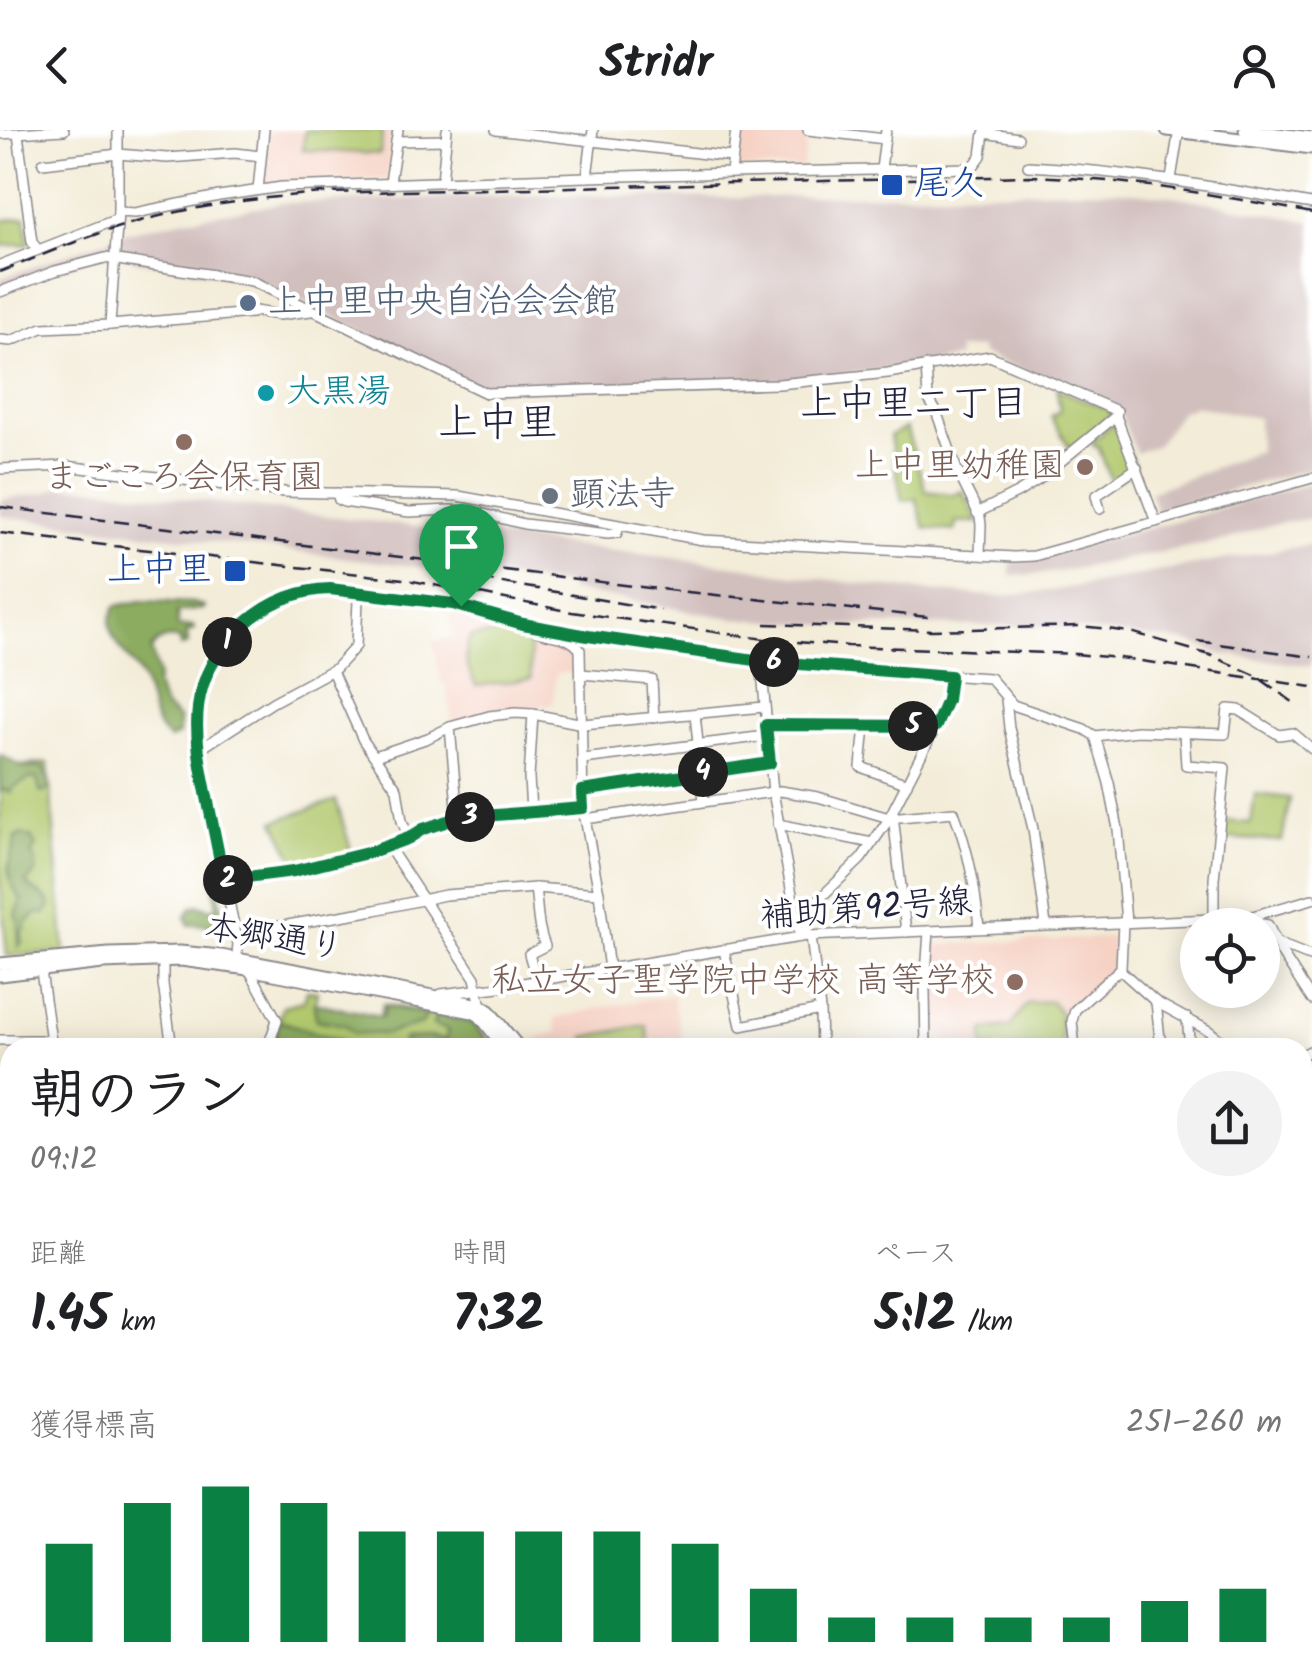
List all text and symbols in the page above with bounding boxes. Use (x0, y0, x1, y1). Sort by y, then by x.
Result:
text: Stridr (599, 29, 713, 101)
icon: back (30, 38, 85, 93)
icon: person (1227, 38, 1282, 93)
place label: 尾久 (914, 157, 984, 213)
marker: 尾久 (879, 172, 905, 198)
place label: 上中里中央自治会会館 (268, 275, 618, 331)
marker: 上中里中央自治会会館 (237, 292, 259, 314)
place label: 大黒湯 (286, 365, 391, 421)
district label: 上中里二丁目 (800, 375, 1028, 435)
marker: 大黒湯 (255, 382, 277, 404)
district label: 上中里 (438, 392, 558, 456)
marker: まごころ会保育園 (173, 431, 195, 453)
place label: 上中里幼稚園 (855, 439, 1065, 495)
place label: まごころ会保育園 (44, 451, 324, 507)
marker: 上中里幼稚園 (1074, 456, 1096, 478)
place label: 顕法寺 (570, 468, 675, 524)
marker: 顕法寺 (539, 485, 561, 507)
pin (419, 504, 504, 607)
icon: arrive (434, 519, 489, 574)
place label: 上中里 (107, 543, 212, 599)
marker: 上中里 (222, 558, 248, 584)
pin: 1 (202, 617, 252, 667)
text: 1 (223, 619, 231, 664)
pin: 6 (749, 637, 799, 687)
text: 6 (766, 639, 782, 684)
pin: 5 (888, 701, 938, 751)
text: 5 (906, 703, 920, 748)
pin: 4 (678, 747, 728, 797)
text: 4 (695, 749, 711, 794)
pin: 3 (445, 792, 495, 842)
text: 3 (462, 794, 478, 839)
pin: 2 (203, 855, 253, 905)
text: 2 (220, 857, 236, 902)
street label: 補助第92号線 (758, 875, 974, 945)
street label: 本郷通り (200, 900, 348, 978)
map controls (1180, 908, 1280, 1008)
button: locate (1180, 908, 1280, 1008)
place label: 私立女子聖学院中学校 高等学校 (491, 954, 995, 1010)
marker: 私立女子聖学院中学校 高等学校 (1004, 971, 1026, 993)
text: 朝のラン (30, 1054, 250, 1141)
button: share (1177, 1071, 1282, 1176)
text: 09:12 (30, 1135, 98, 1186)
text: 距離 (30, 1232, 86, 1277)
text: 時間 (452, 1232, 508, 1277)
text: ペース (875, 1232, 957, 1277)
text: 1.45 (30, 1277, 110, 1357)
text: 7:32 (452, 1277, 545, 1357)
text: 5:12 (875, 1277, 957, 1357)
text: km (110, 1300, 156, 1345)
text: /km (957, 1300, 1013, 1345)
text: 251–260 m (1126, 1398, 1282, 1449)
text: 獲得標高 (30, 1401, 158, 1452)

